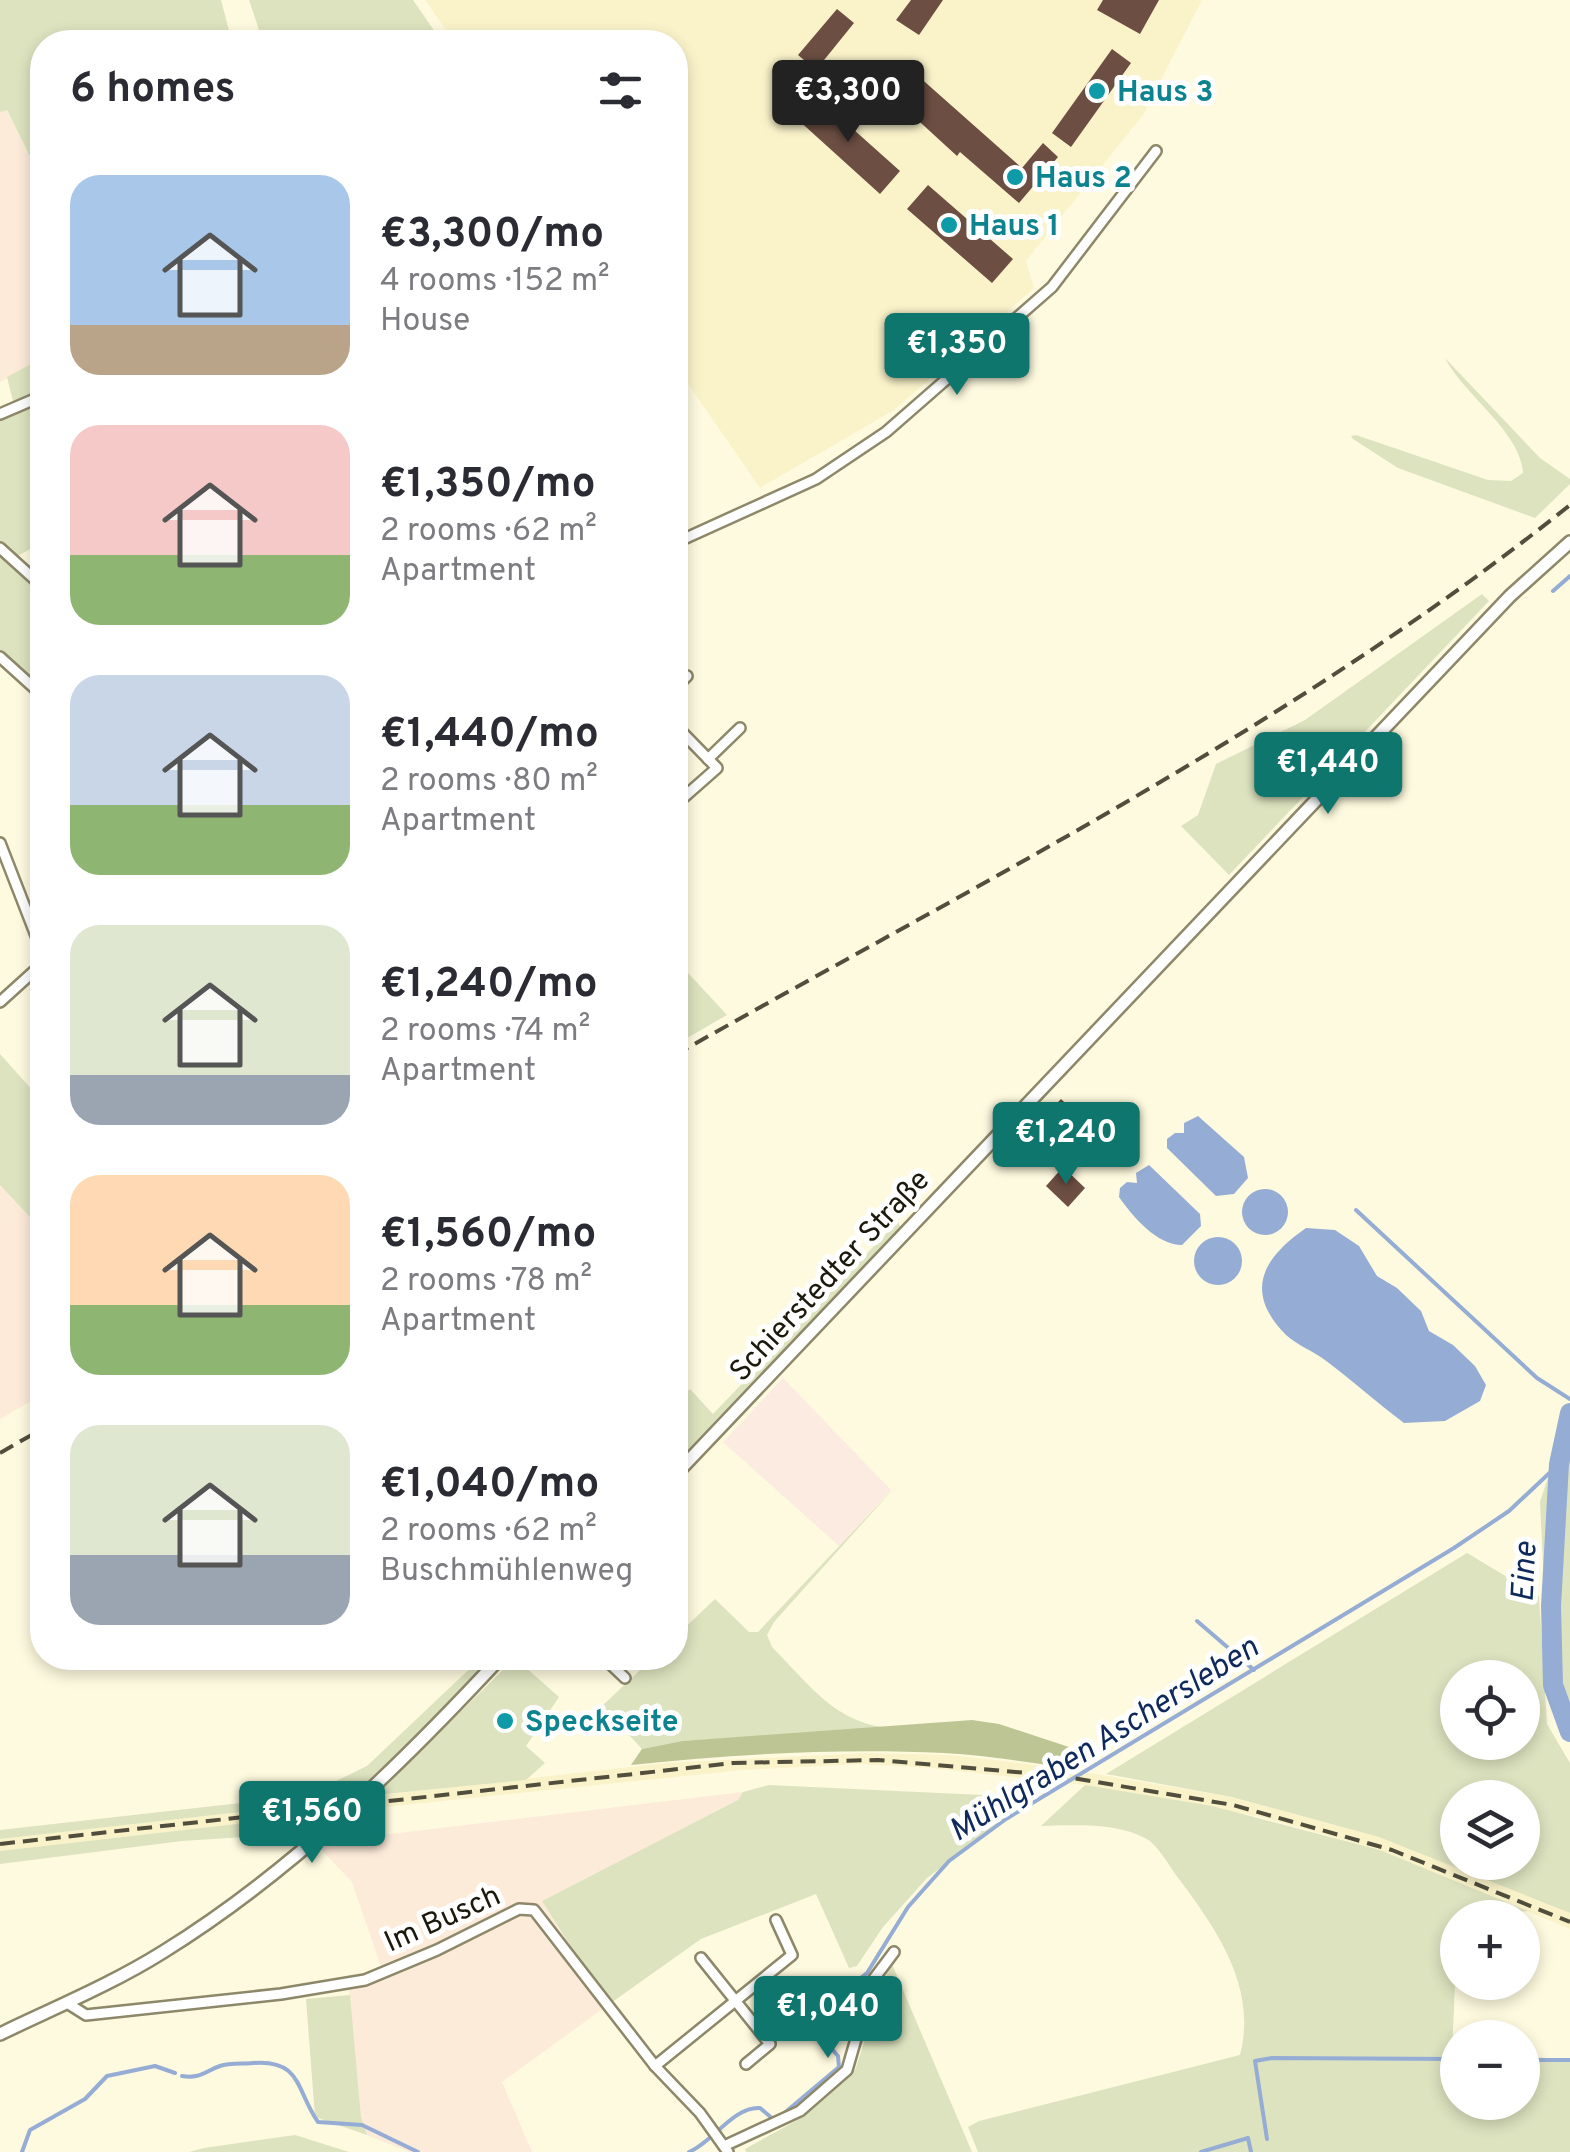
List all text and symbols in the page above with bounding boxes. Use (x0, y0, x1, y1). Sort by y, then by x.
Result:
pin: €3,300 (767, 60, 929, 145)
icon: filters (593, 63, 648, 118)
text: 6 homes (70, 64, 235, 117)
text: €3,300 (794, 72, 902, 112)
place label: Haus 3 (1117, 75, 1213, 112)
marker: Haus 3 (1086, 80, 1108, 102)
place label: Haus 2 (1035, 161, 1132, 198)
marker: Haus 2 (1004, 166, 1026, 188)
text: €3,300/mo (380, 209, 604, 262)
place label: Haus 1 (969, 209, 1059, 246)
marker: Haus 1 (938, 214, 960, 236)
icon: home (150, 215, 270, 335)
text: 4 rooms · 152 m² (380, 262, 610, 302)
text: House (380, 302, 470, 342)
pin: €1,350 (876, 313, 1038, 398)
text: €1,350 (906, 325, 1008, 365)
text: €1,350/mo (380, 459, 596, 512)
icon: home (150, 465, 270, 585)
text: 2 rooms · 62 m² (380, 512, 597, 552)
text: Apartment (380, 552, 536, 592)
text: €1,440/mo (380, 709, 599, 762)
icon: home (150, 715, 270, 835)
pin: €1,440 (1247, 732, 1409, 817)
text: €1,440 (1276, 744, 1380, 784)
text: 2 rooms · 80 m² (380, 762, 598, 802)
text: Apartment (380, 802, 536, 842)
text: €1,240/mo (380, 959, 597, 1012)
icon: home (150, 965, 270, 1085)
text: 2 rooms · 74 m² (380, 1012, 590, 1052)
text: Apartment (380, 1052, 536, 1092)
pin: €1,240 (985, 1102, 1147, 1187)
text: €1,240 (1015, 1114, 1117, 1154)
street label: Schierstedter Straße (723, 1163, 939, 1390)
text: €1,560/mo (380, 1209, 596, 1262)
icon: home (150, 1215, 270, 1335)
text: 2 rooms · 78 m² (380, 1262, 592, 1302)
text: Apartment (380, 1302, 536, 1342)
text: €1,040/mo (380, 1459, 599, 1512)
icon: home (150, 1465, 270, 1585)
text: 2 rooms · 62 m² (380, 1512, 597, 1552)
water label: Eine (1504, 1540, 1548, 1603)
text: Buschmühlenweg (380, 1552, 633, 1592)
water label: Mühlgraben Aschersleben (942, 1629, 1267, 1852)
map controls (1440, 1660, 1540, 2120)
button: locate (1440, 1660, 1540, 1760)
place label: Speckseite (525, 1705, 679, 1742)
marker: Speckseite (494, 1710, 516, 1732)
button: layers (1440, 1780, 1540, 1880)
pin: €1,560 (231, 1781, 393, 1866)
text: €1,560 (261, 1793, 363, 1833)
street label: Im Busch (379, 1878, 507, 1962)
button: + (1440, 1900, 1540, 2000)
pin: €1,040 (747, 1976, 909, 2061)
text: €1,040 (776, 1988, 880, 2028)
button: − (1440, 2020, 1540, 2120)

